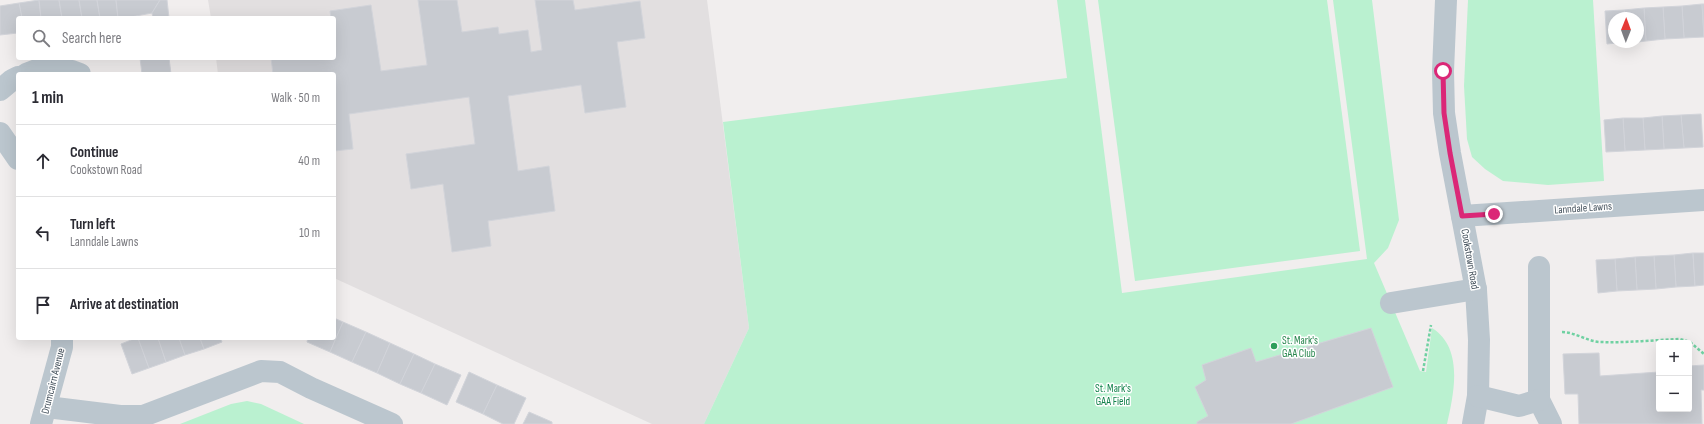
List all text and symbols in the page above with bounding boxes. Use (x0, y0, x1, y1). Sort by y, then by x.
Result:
north arrow (1608, 12, 1644, 48)
search box (16, 16, 336, 60)
icon: search (30, 27, 52, 49)
text: Search here (62, 29, 122, 48)
route start (1434, 62, 1452, 80)
text: 1 min (32, 88, 64, 108)
text: Walk · 50 m (271, 90, 320, 106)
text: Continue (70, 143, 119, 162)
icon: ahead (32, 150, 54, 172)
text: 40 m (298, 153, 320, 169)
text: Cookstown Road (70, 162, 142, 178)
street label: Lanndale Lawns (1554, 199, 1612, 217)
route end (1485, 205, 1503, 223)
text: Turn left (70, 215, 115, 234)
icon: left (32, 222, 54, 244)
text: 10 m (299, 225, 320, 241)
street label: Cookstown Road (1458, 228, 1482, 291)
text: Lanndale Lawns (70, 234, 138, 250)
icon: arrive (32, 294, 54, 316)
text: Arrive at destination (70, 295, 179, 314)
place label: St. Mark's GAA Club (1282, 334, 1318, 360)
map controls (1656, 340, 1692, 412)
button: + (1656, 340, 1692, 376)
marker: St. Mark's GAA Club (1269, 341, 1279, 351)
street label: Drumcairn Avenue (39, 347, 67, 415)
button: − (1656, 376, 1692, 412)
park label: St. Mark's GAA Field (1095, 382, 1131, 408)

